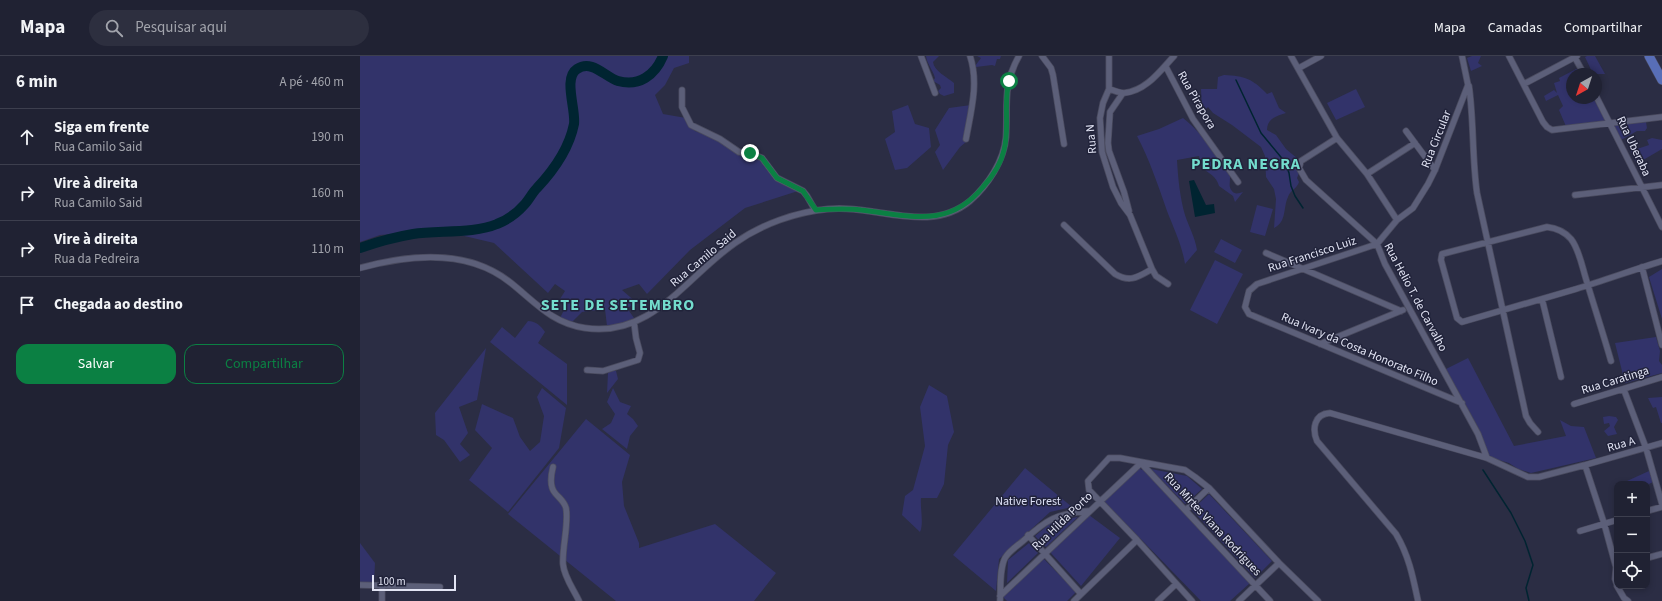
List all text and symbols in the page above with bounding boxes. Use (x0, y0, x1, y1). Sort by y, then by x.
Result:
search box (89, 10, 369, 46)
text: Mapa (20, 14, 65, 41)
icon: search (103, 17, 125, 39)
text: Pesquisar aqui (135, 17, 227, 38)
text: Mapa (1434, 18, 1466, 38)
text: Camadas (1488, 18, 1542, 38)
text: Compartilhar (1564, 18, 1642, 38)
street label: Rua Pirapora (1173, 68, 1220, 132)
north arrow (1566, 68, 1602, 104)
text: 6 min (16, 70, 57, 94)
route start (1000, 72, 1018, 90)
text: A pé · 460 m (279, 73, 344, 91)
street label: Rua Circular (1417, 107, 1456, 171)
street label: Rua Uberaba (1612, 113, 1655, 179)
text: Siga em frente (54, 117, 149, 138)
street label: Rua N (1082, 123, 1101, 154)
icon: ahead (16, 126, 38, 148)
text: 190 m (311, 128, 344, 146)
text: Rua Camilo Said (54, 138, 142, 156)
route end (741, 144, 759, 162)
district label: PEDRA NEGRA (1191, 153, 1301, 175)
text: Vire à direita (54, 173, 138, 194)
icon: right (16, 182, 38, 204)
text: 160 m (311, 184, 344, 202)
text: Rua Camilo Said (54, 194, 142, 212)
street label: Rua Camilo Said (667, 226, 740, 291)
text: Vire à direita (54, 229, 138, 250)
street label: Rua Francisco Luiz (1266, 232, 1358, 277)
icon: right (16, 238, 38, 260)
text: 110 m (311, 240, 344, 258)
street label: Rua Helio T. de Carvalho (1380, 240, 1451, 355)
text: Rua da Pedreira (54, 250, 139, 268)
icon: arrive (16, 294, 38, 316)
text: Chegada ao destino (54, 294, 183, 315)
district label: SETE DE SETEMBRO (541, 294, 695, 316)
street label: Rua Ivary da Costa Honorato Filho (1279, 309, 1441, 390)
button: Salvar (16, 344, 176, 384)
button: Compartilhar (184, 344, 344, 384)
street label: Rua Caratinga (1579, 362, 1651, 399)
street label: Rua A (1605, 432, 1638, 457)
street label: Rua Mirtes Viana Rodrigues (1160, 469, 1265, 580)
map controls (1614, 481, 1650, 589)
button: + (1614, 481, 1650, 517)
street label: Rua Hilda Porto (1028, 488, 1096, 555)
park label: Native Forest (995, 493, 1061, 510)
button: − (1614, 517, 1650, 553)
button: locate (1614, 553, 1650, 589)
scale bar (372, 573, 456, 592)
text: 100 m (378, 574, 406, 589)

